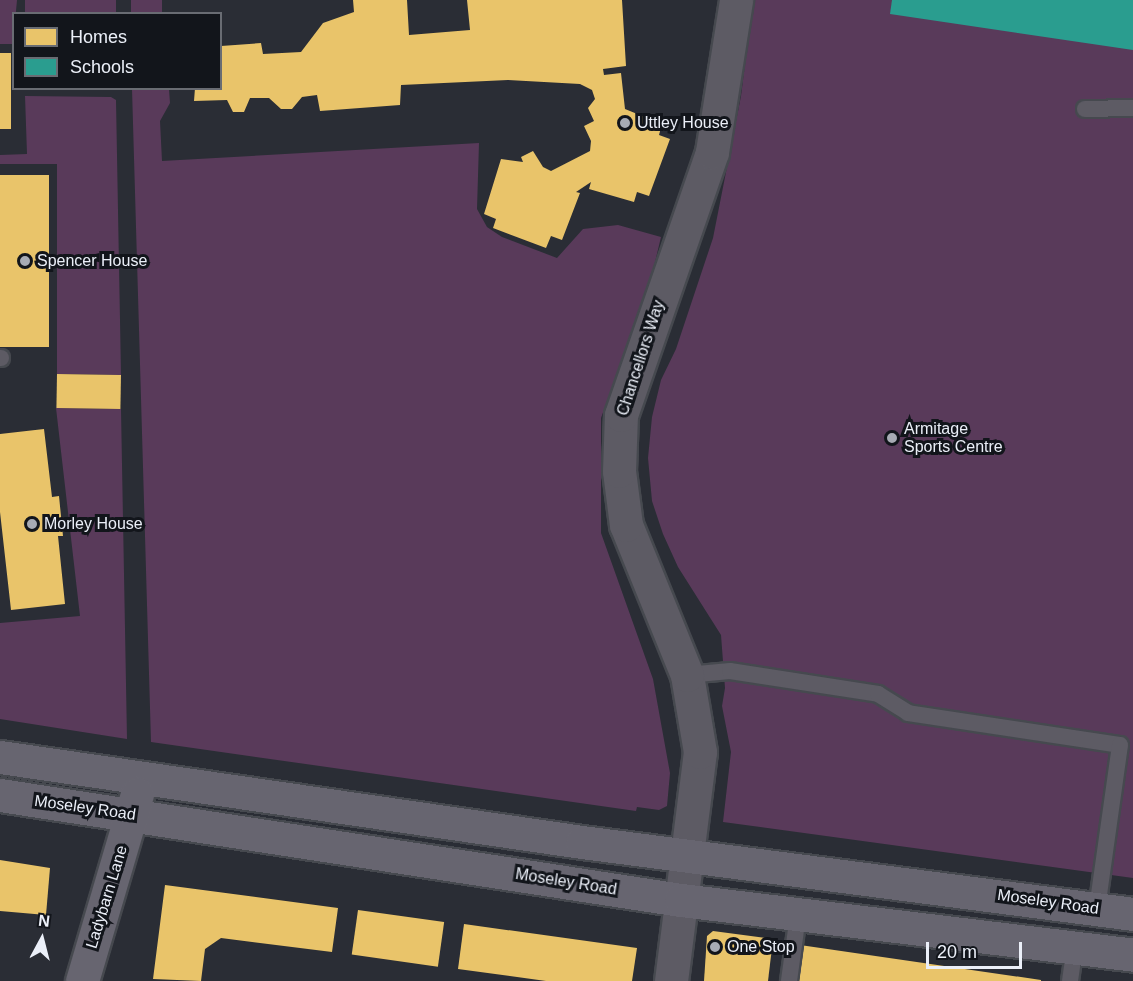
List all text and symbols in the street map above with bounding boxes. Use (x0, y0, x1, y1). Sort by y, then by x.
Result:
legend (12, 12, 222, 90)
text: Homes (70, 27, 127, 47)
text: Schools (70, 57, 134, 77)
place label: Uttley House (637, 113, 729, 133)
marker: Uttley House (618, 116, 632, 130)
place label: Spencer House (37, 251, 147, 271)
marker: Spencer House (18, 254, 32, 268)
street label: Chancellors Way (613, 298, 669, 418)
place label: Armitage Sports Centre (904, 419, 1003, 457)
marker: Armitage Sports Centre (885, 431, 899, 445)
place label: Morley House (44, 514, 143, 534)
marker: Morley House (25, 517, 39, 531)
street label: Moseley Road (33, 791, 137, 825)
street label: Ladybarn Lane (82, 843, 132, 951)
street label: Moseley Road (514, 865, 618, 899)
street label: Moseley Road (996, 885, 1100, 919)
north arrow (12, 909, 72, 969)
text: N (37, 911, 51, 930)
scale bar (929, 930, 1025, 968)
place label: One Stop (727, 937, 795, 957)
marker: One Stop (708, 940, 722, 954)
text: 20 m (937, 942, 977, 962)

